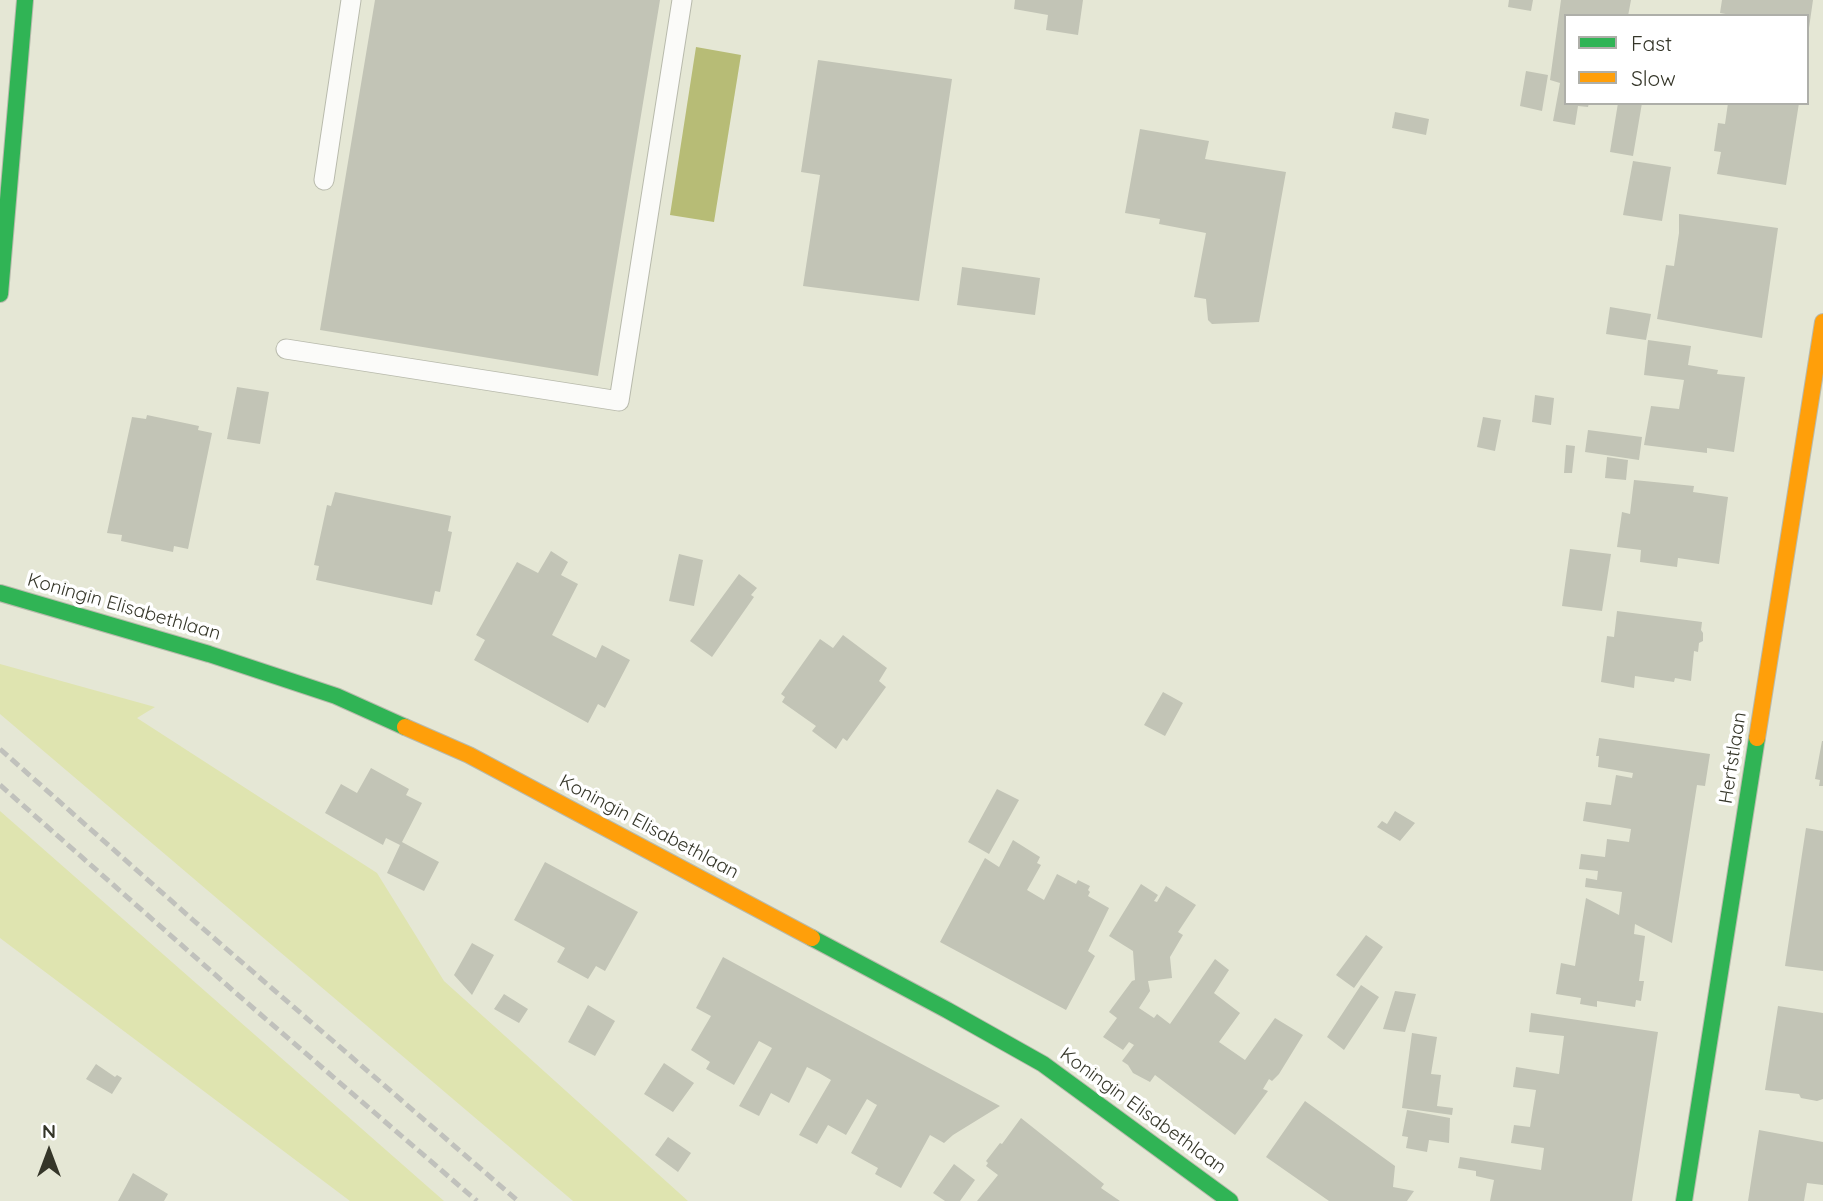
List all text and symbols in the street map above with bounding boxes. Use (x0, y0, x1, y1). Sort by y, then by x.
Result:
legend (1564, 14, 1809, 105)
text: Fast (1631, 30, 1672, 56)
text: Slow (1631, 65, 1676, 91)
street label: Koningin Elisabethlaan (25, 568, 223, 646)
street label: Herfstlaan (1715, 711, 1751, 805)
street label: Koningin Elisabethlaan (555, 770, 743, 884)
street label: Koningin Elisabethlaan (1055, 1043, 1231, 1179)
north arrow (14, 1117, 84, 1187)
text: N (42, 1119, 56, 1143)

